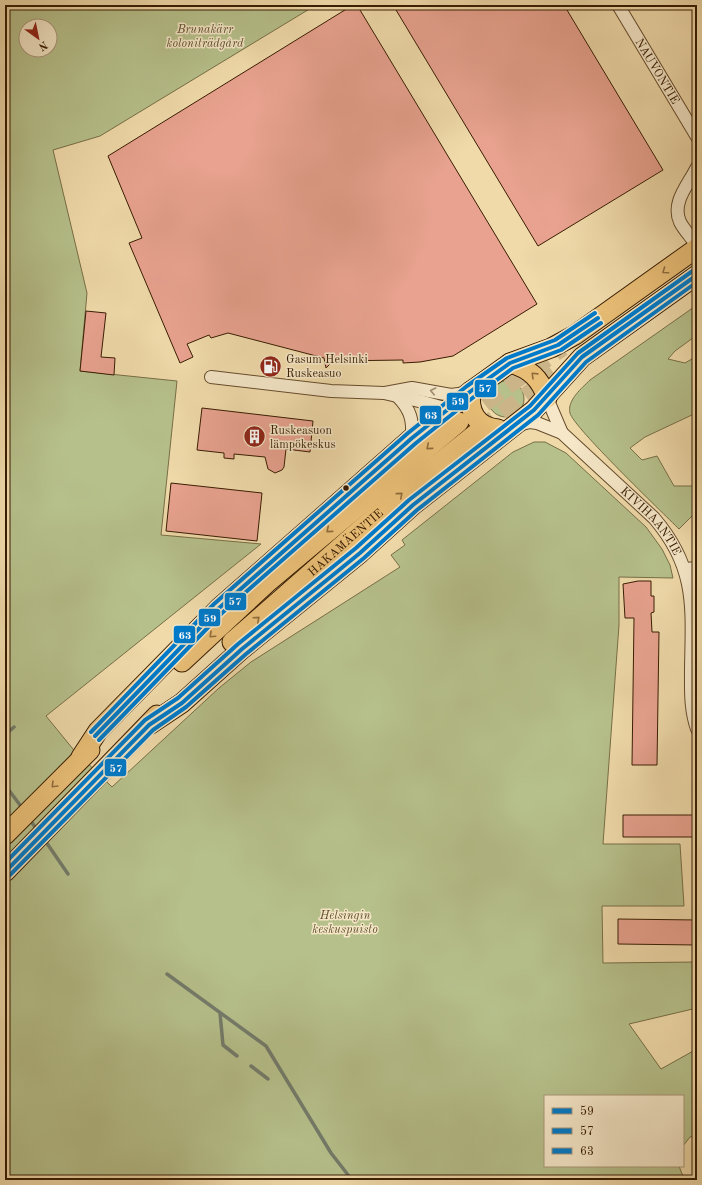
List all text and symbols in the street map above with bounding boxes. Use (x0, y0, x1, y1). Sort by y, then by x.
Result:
north arrow (18, 18, 58, 58)
park label: Brunakärr koloniträdgård (167, 23, 244, 50)
street label: NAUVONTIE (632, 37, 681, 107)
text: N (36, 38, 49, 52)
one-way arrow (662, 266, 669, 274)
fuel station icon: Gasum Helsinki Ruskeasuo (258, 353, 284, 379)
place label: Gasum Helsinki Ruskeasuo (286, 354, 368, 380)
one-way arrow (531, 372, 539, 380)
line badge: 57 (474, 379, 497, 398)
text: 57 (479, 384, 491, 395)
one-way arrow (430, 387, 437, 396)
line badge: 59 (446, 392, 469, 411)
text: 59 (452, 397, 464, 408)
line badge: 63 (419, 405, 442, 425)
text: 63 (425, 411, 437, 422)
building icon: Ruskeasuon lämpökeskus (242, 424, 268, 450)
place label: Ruskeasuon lämpökeskus (270, 425, 336, 451)
one-way arrow (427, 442, 434, 449)
unlabelled marker (341, 483, 351, 493)
street label: KIVIHAANTIE (618, 485, 683, 557)
one-way arrow (395, 492, 403, 499)
street label: HAKAMÄENTIE (306, 507, 386, 579)
one-way arrow (327, 525, 334, 532)
line badge: 57 (224, 592, 247, 611)
text: 57 (229, 597, 241, 608)
line badge: 59 (198, 608, 221, 627)
text: 59 (204, 614, 216, 625)
one-way arrow (252, 616, 260, 624)
line badge: 63 (173, 625, 196, 644)
one-way arrow (209, 630, 217, 638)
text: 63 (179, 631, 191, 642)
line badge: 57 (104, 758, 127, 777)
text: 57 (110, 764, 122, 775)
one-way arrow (51, 780, 59, 788)
park label: Helsingin keskuspuisto (312, 910, 378, 936)
legend (544, 1095, 684, 1167)
text: 59 (580, 1105, 594, 1118)
text: 57 (580, 1125, 594, 1138)
text: 63 (580, 1146, 594, 1158)

